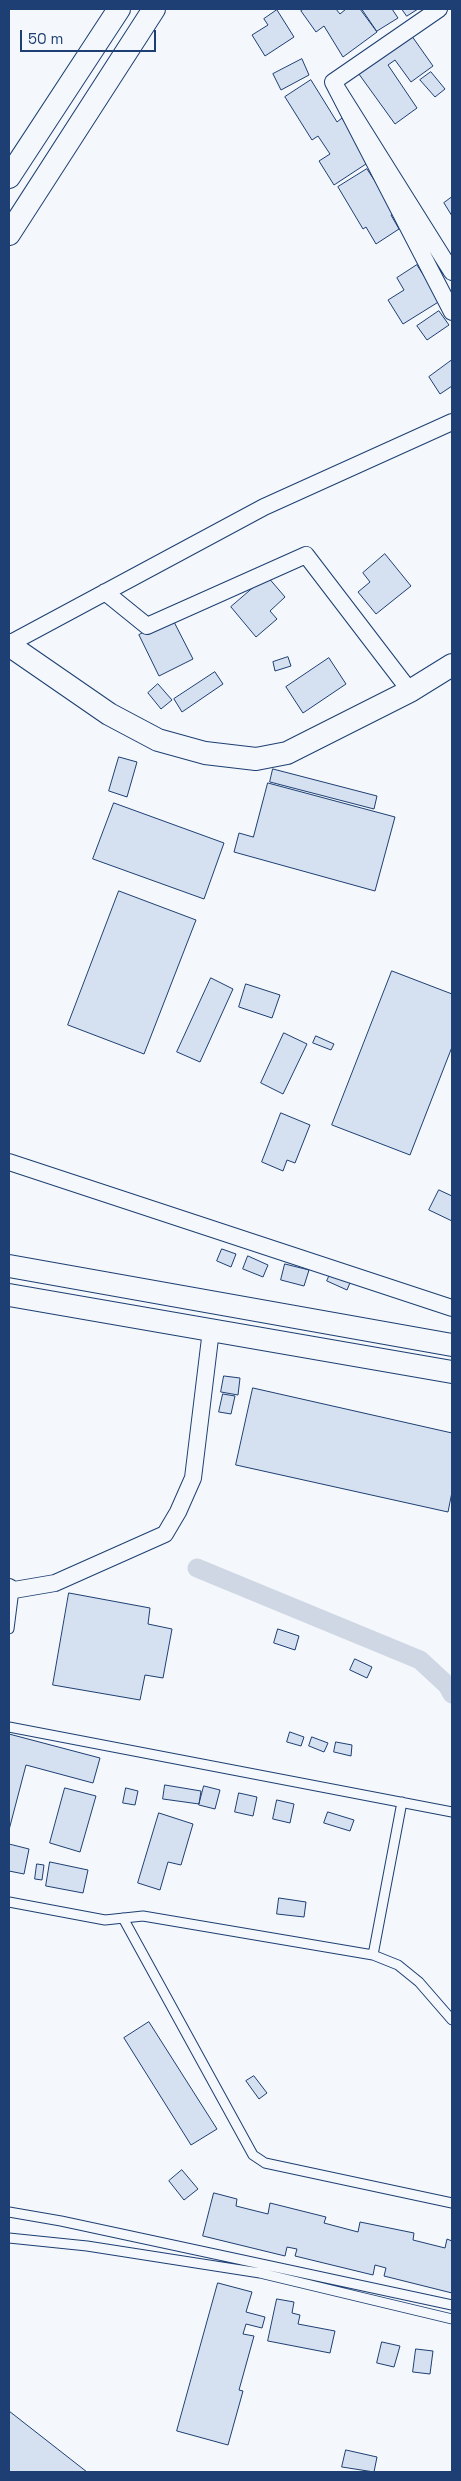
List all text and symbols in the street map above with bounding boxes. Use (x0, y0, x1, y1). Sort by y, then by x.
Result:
scale bar (22, 20, 159, 52)
text: 50 m (28, 29, 63, 48)

